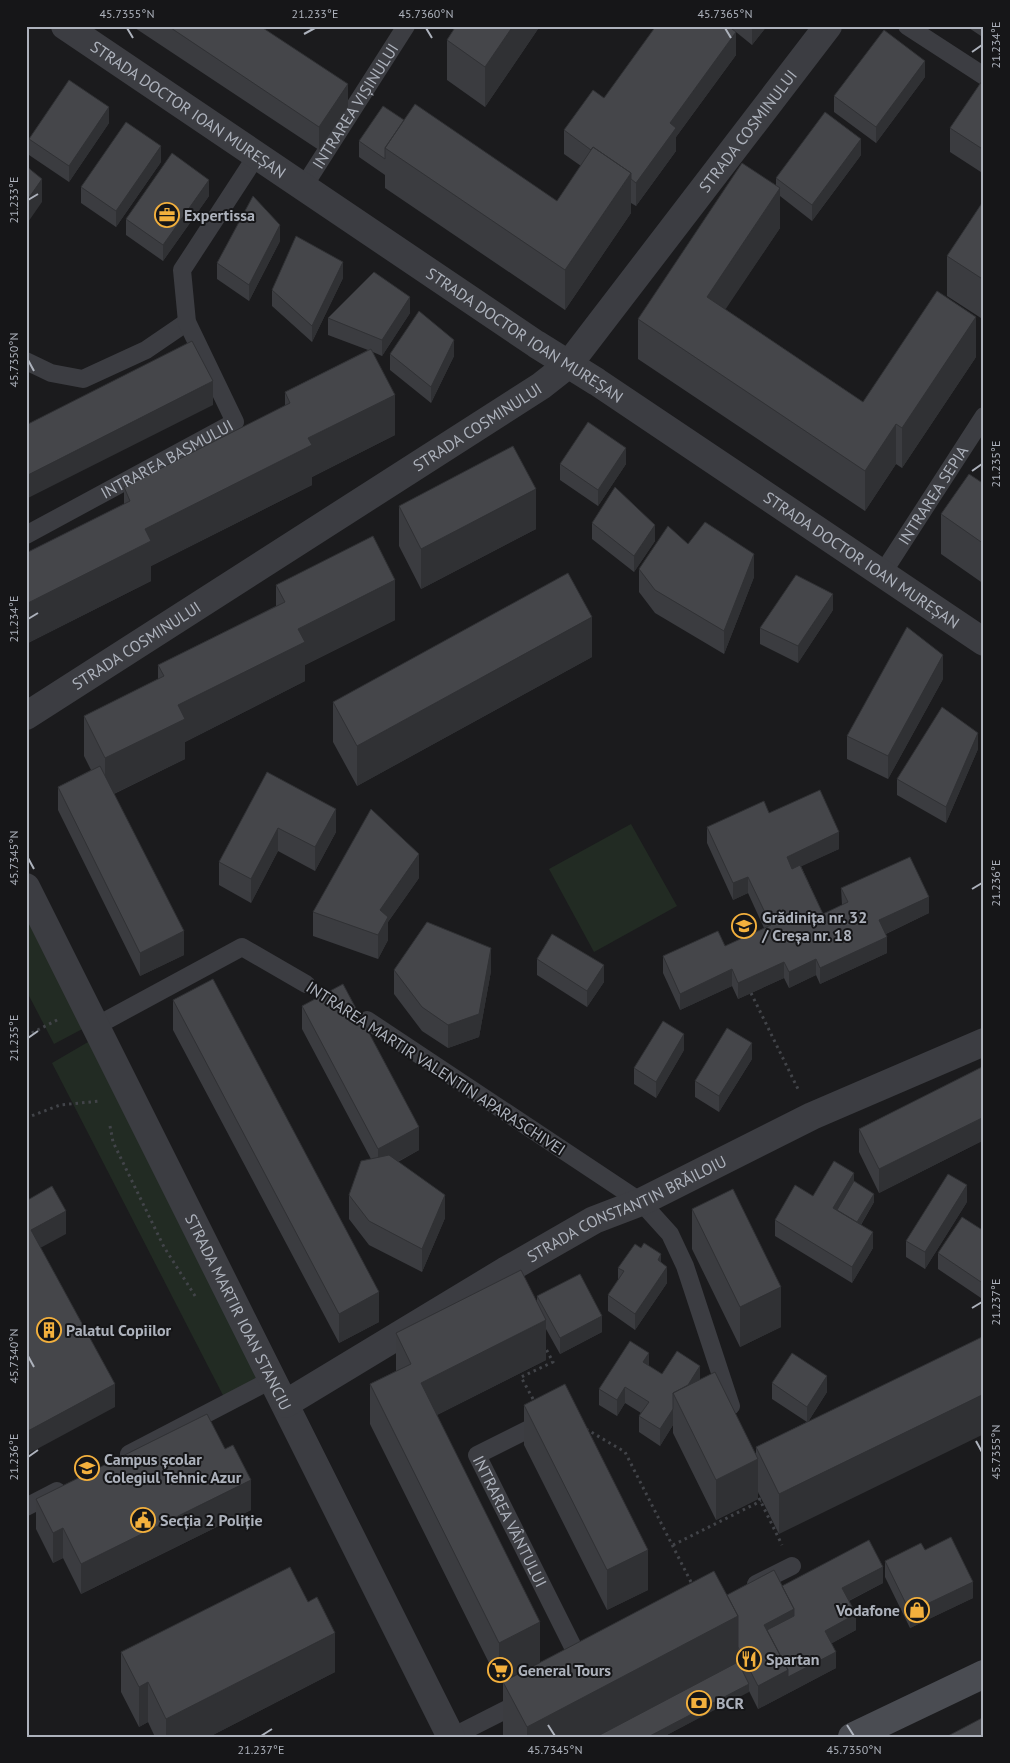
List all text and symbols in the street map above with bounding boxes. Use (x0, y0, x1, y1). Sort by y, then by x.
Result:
text: 45.7355°N (100, 6, 154, 21)
text: 21.233°E (292, 6, 338, 21)
text: 45.7360°N (399, 6, 453, 21)
text: 45.7365°N (698, 6, 752, 21)
text: 21.234°E (988, 22, 1003, 68)
street label: STRADA DOCTOR IOAN MUREȘAN (87, 36, 290, 182)
street label: INTRAREA VIȘINULUI (308, 39, 402, 172)
street label: STRADA COSMINULUI (694, 66, 801, 196)
text: 21.233°E (6, 177, 21, 223)
office icon: Expertissa (154, 202, 180, 228)
place label: Expertissa (184, 205, 255, 225)
street label: STRADA DOCTOR IOAN MUREȘAN (423, 263, 627, 407)
text: 45.7350°N (6, 333, 21, 387)
street label: STRADA COSMINULUI (409, 378, 545, 475)
street label: INTRAREA BASMULUI (97, 415, 236, 503)
street label: INTRAREA SEPIA (894, 441, 973, 548)
text: 21.235°E (988, 441, 1003, 487)
street label: STRADA DOCTOR IOAN MUREȘAN (760, 487, 963, 633)
text: 21.234°E (6, 596, 21, 642)
street label: STRADA COSMINULUI (68, 597, 204, 694)
text: 45.7345°N (6, 831, 21, 885)
text: 21.236°E (988, 860, 1003, 906)
place label: Grădinița nr. 32 / Creșa nr. 18 (761, 907, 867, 945)
school or university icon: Grădinița nr. 32 / Creșa nr. 18 (731, 913, 757, 939)
street label: INTRAREA MARTIR VALENTIN APARASCHIVEI (303, 977, 569, 1159)
text: 21.235°E (6, 1015, 21, 1061)
street label: STRADA CONSTANTIN BRĂILOIU (523, 1151, 730, 1266)
street label: STRADA MARTIR IOAN STANCIU (181, 1210, 296, 1413)
text: 21.237°E (988, 1279, 1003, 1325)
building icon: Palatul Copiilor (36, 1317, 62, 1343)
place label: Palatul Copiilor (66, 1320, 172, 1340)
text: 45.7340°N (6, 1329, 21, 1383)
text: 45.7355°N (988, 1425, 1003, 1479)
text: 21.236°E (6, 1434, 21, 1480)
place label: Campus școlar Colegiul Tehnic Azur (104, 1449, 242, 1487)
street label: INTRAREA VÂNTULUI (469, 1452, 551, 1590)
school or university icon: Campus școlar Colegiul Tehnic Azur (74, 1455, 100, 1481)
public building icon: Secția 2 Poliție (130, 1507, 156, 1533)
place label: Secția 2 Poliție (160, 1510, 263, 1530)
shop icon: Vodafone (904, 1597, 930, 1623)
place label: Vodafone (835, 1600, 900, 1620)
restaurant icon: Spartan (736, 1646, 762, 1672)
place label: Spartan (766, 1649, 819, 1669)
supermarket icon: General Tours (487, 1657, 513, 1683)
place label: General Tours (518, 1660, 611, 1680)
bank icon: BCR (686, 1690, 712, 1716)
place label: BCR (716, 1693, 744, 1713)
text: 21.237°E (238, 1742, 284, 1757)
text: 45.7345°N (528, 1742, 582, 1757)
text: 45.7350°N (827, 1742, 881, 1757)

